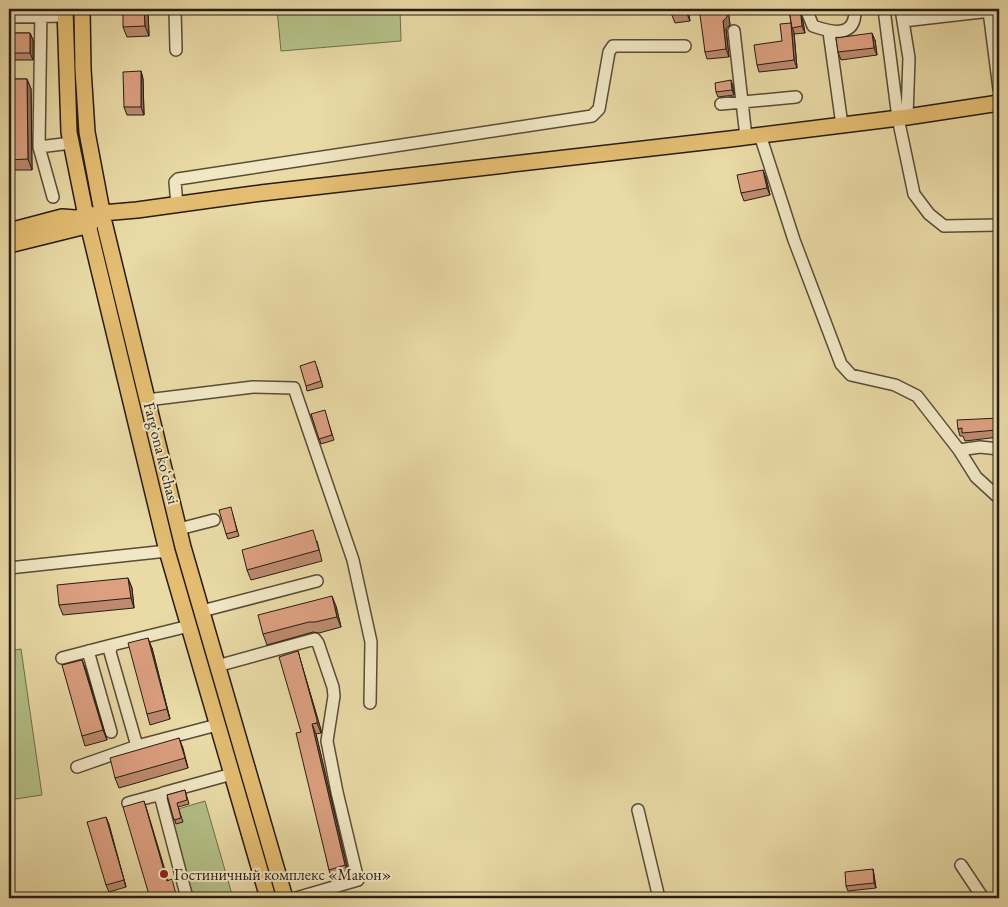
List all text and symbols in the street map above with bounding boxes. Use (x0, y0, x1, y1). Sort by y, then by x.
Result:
street label: Fargʻona koʻchasi (139, 400, 184, 506)
place label: Гостиничный комплекс «Макон» (174, 864, 391, 885)
marker: Гостиничный комплекс «Макон» (158, 868, 170, 880)

